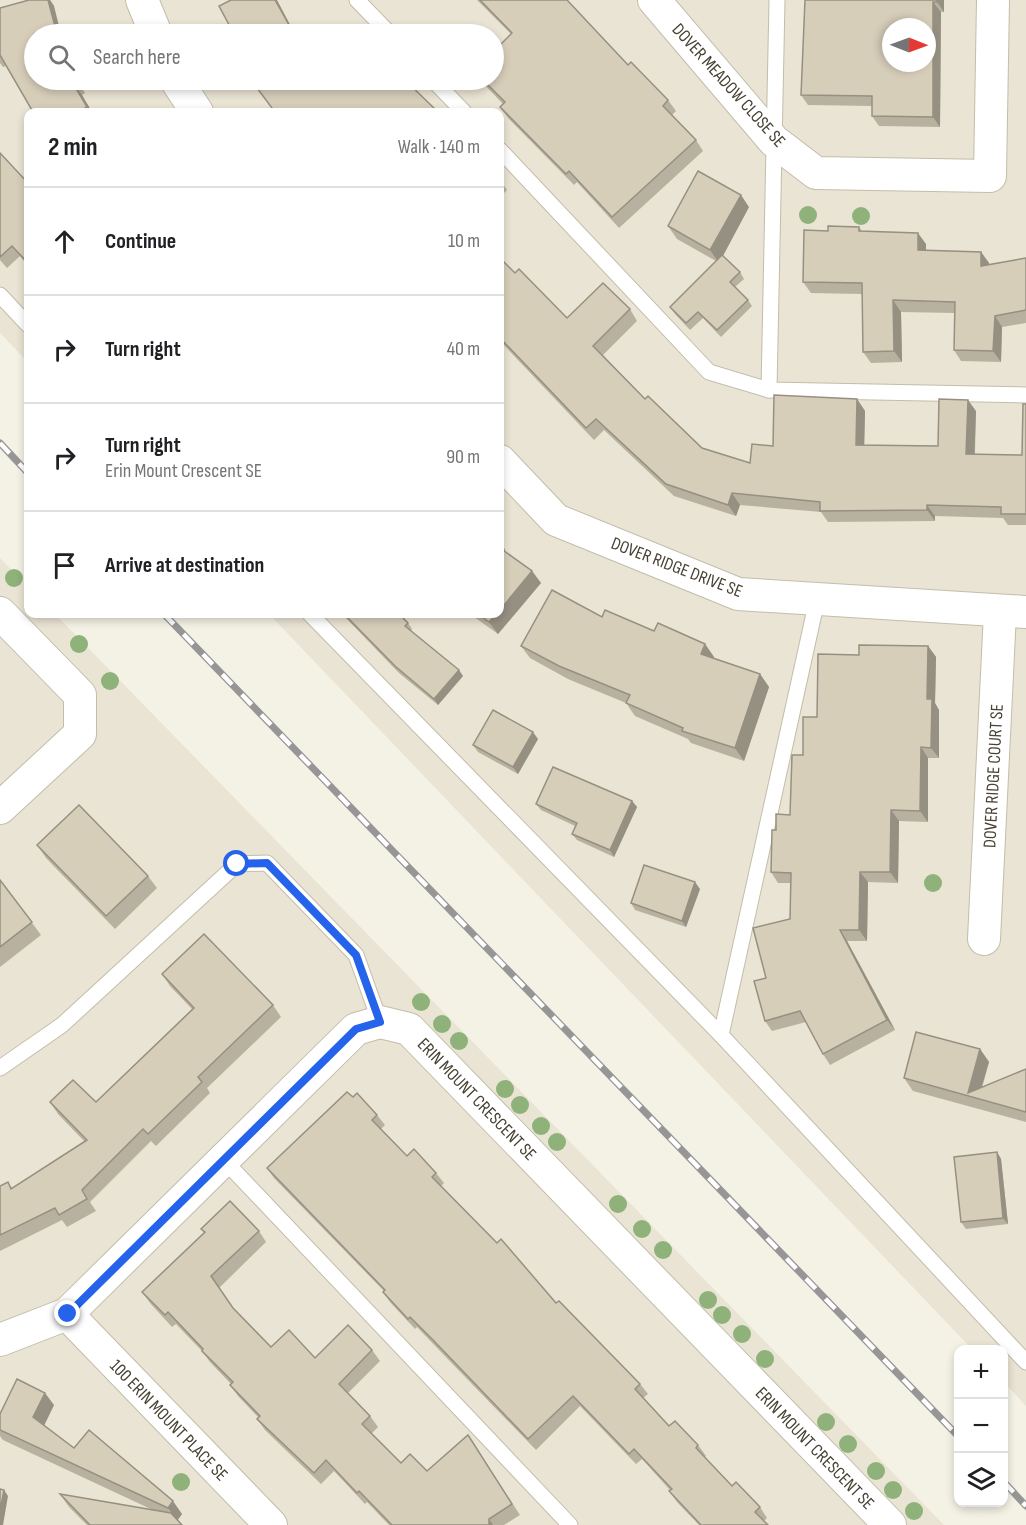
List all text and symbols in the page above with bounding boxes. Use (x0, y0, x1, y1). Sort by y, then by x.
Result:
north arrow (882, 18, 936, 72)
street label: DOVER MEADOW CLOSE SE (668, 19, 790, 151)
search box (24, 24, 504, 90)
icon: search (45, 41, 78, 74)
text: Search here (93, 44, 180, 71)
text: 2 min (48, 132, 98, 163)
text: Walk · 140 m (398, 135, 480, 159)
icon: ahead (48, 225, 81, 258)
text: Continue (105, 228, 176, 255)
text: 10 m (448, 229, 480, 253)
icon: right (48, 333, 81, 366)
text: Turn right (105, 336, 181, 363)
text: 40 m (447, 337, 480, 361)
text: Turn right (105, 432, 181, 459)
icon: right (48, 441, 81, 474)
text: 90 m (446, 445, 480, 469)
text: Erin Mount Crescent SE (105, 459, 262, 483)
street label: DOVER RIDGE DRIVE SE (608, 533, 745, 602)
icon: arrive (48, 549, 81, 582)
text: Arrive at destination (105, 552, 264, 579)
street label: DOVER RIDGE COURT SE (979, 703, 1008, 849)
route start (223, 850, 249, 876)
street label: ERIN MOUNT CRESCENT SE (413, 1034, 540, 1165)
route end (54, 1300, 80, 1326)
map controls (954, 1345, 1008, 1507)
button: + (954, 1345, 1008, 1399)
street label: 100 ERIN MOUNT PLACE SE (105, 1355, 232, 1485)
street label: ERIN MOUNT CRESCENT SE (751, 1383, 878, 1514)
button: − (954, 1399, 1008, 1453)
button: layers (954, 1453, 1008, 1507)

